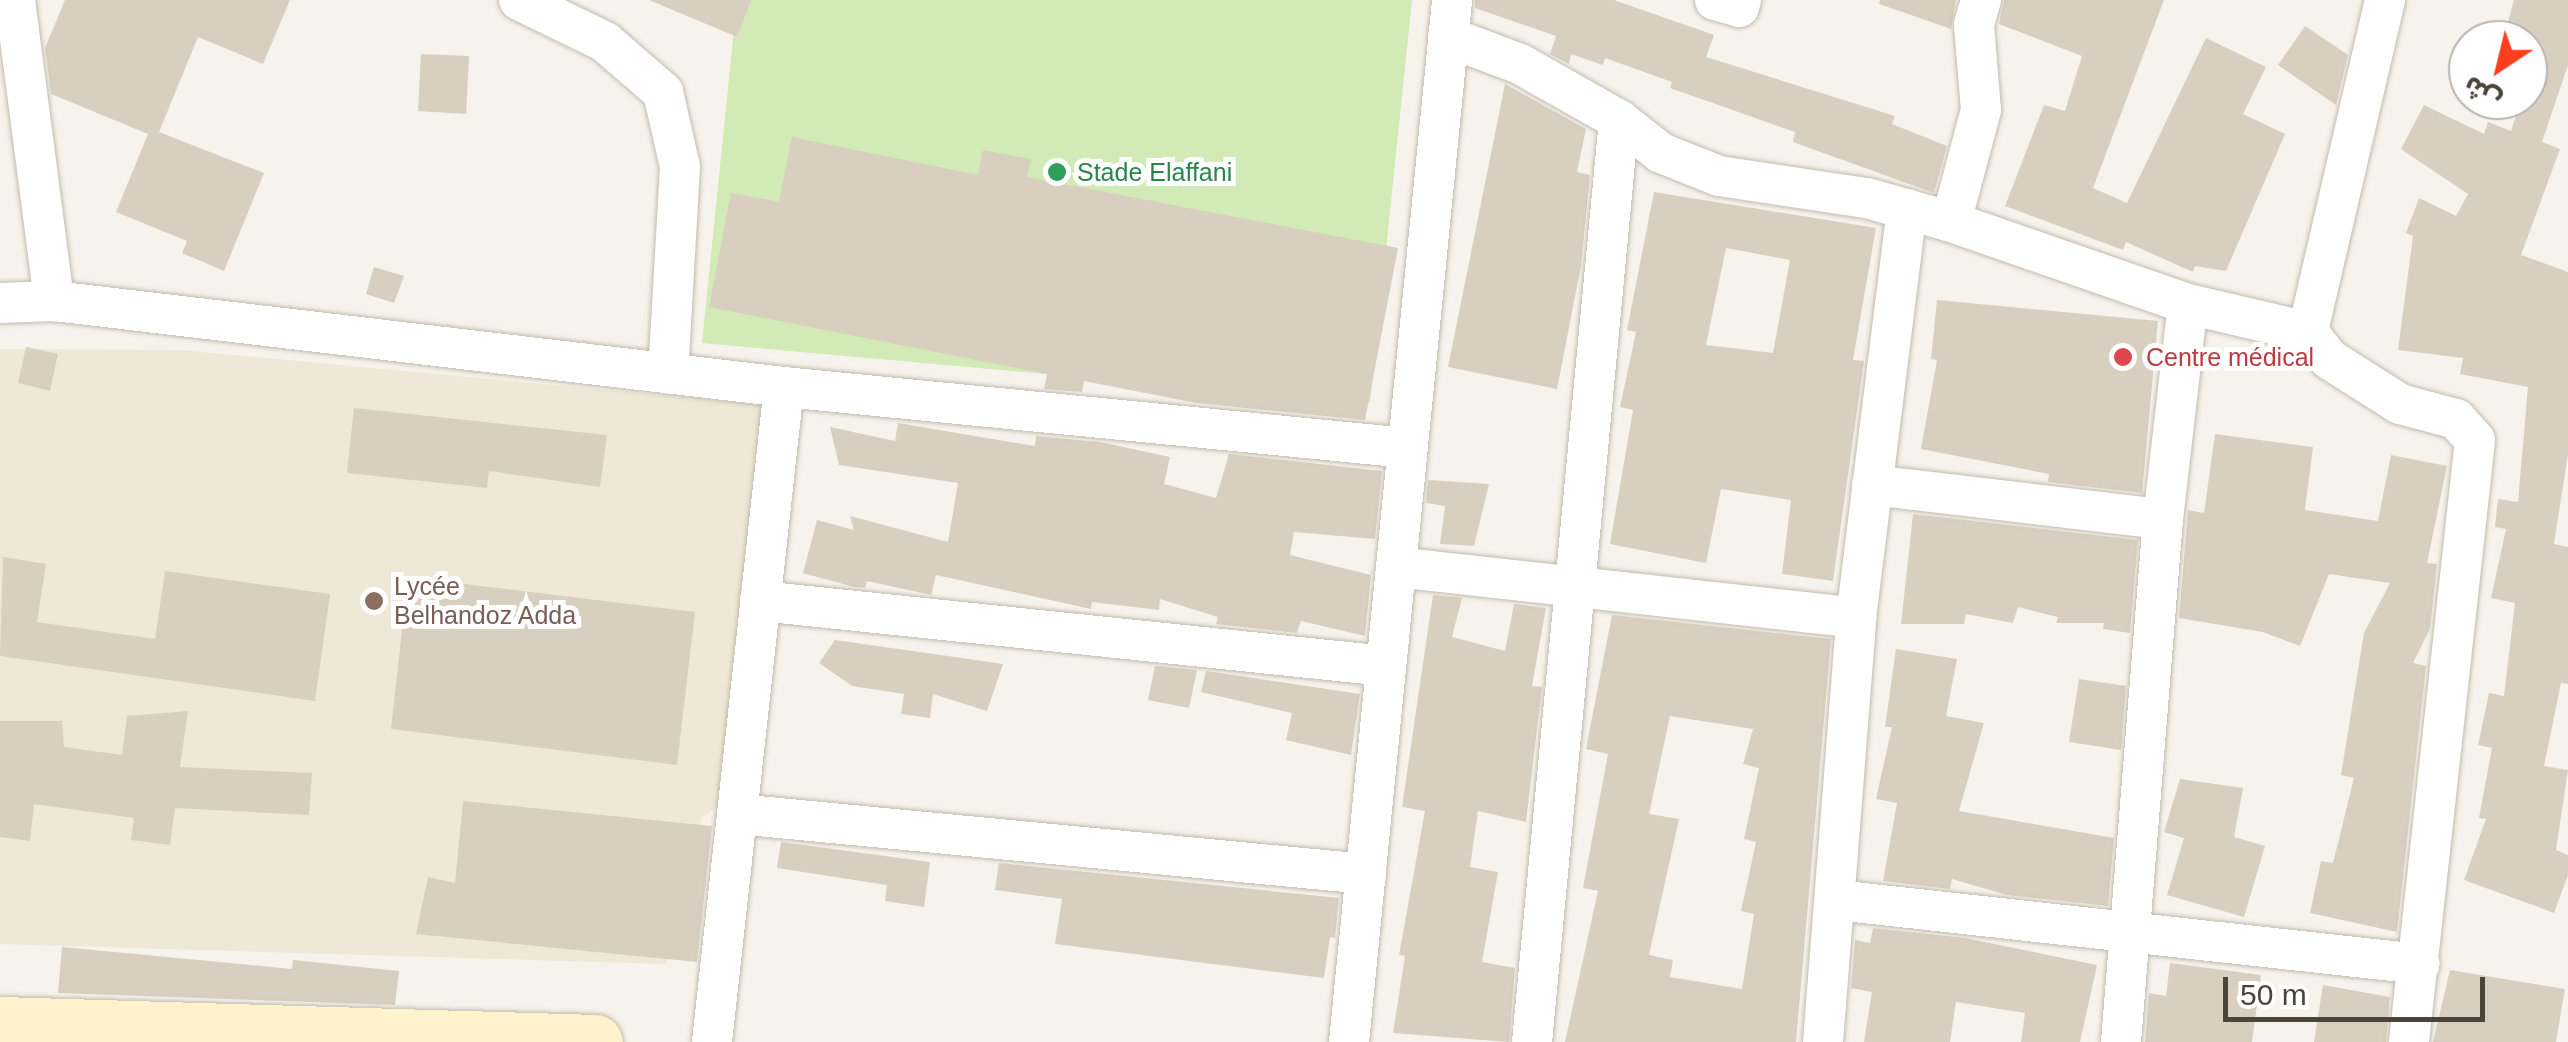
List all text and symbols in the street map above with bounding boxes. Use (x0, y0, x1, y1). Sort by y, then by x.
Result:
north arrow (2448, 20, 2548, 120)
text: ش (2457, 70, 2506, 117)
place label: Stade Elaffani (1077, 157, 1232, 187)
marker: Stade Elaffani (1046, 161, 1068, 183)
place label: Centre médical (2146, 342, 2314, 372)
marker: Centre médical (2110, 344, 2136, 370)
place label: Lycée Belhandoz Adda (394, 572, 577, 631)
marker: Lycée Belhandoz Adda (363, 590, 385, 612)
scale bar (2228, 957, 2490, 1019)
text: 50 m (2240, 978, 2307, 1011)

